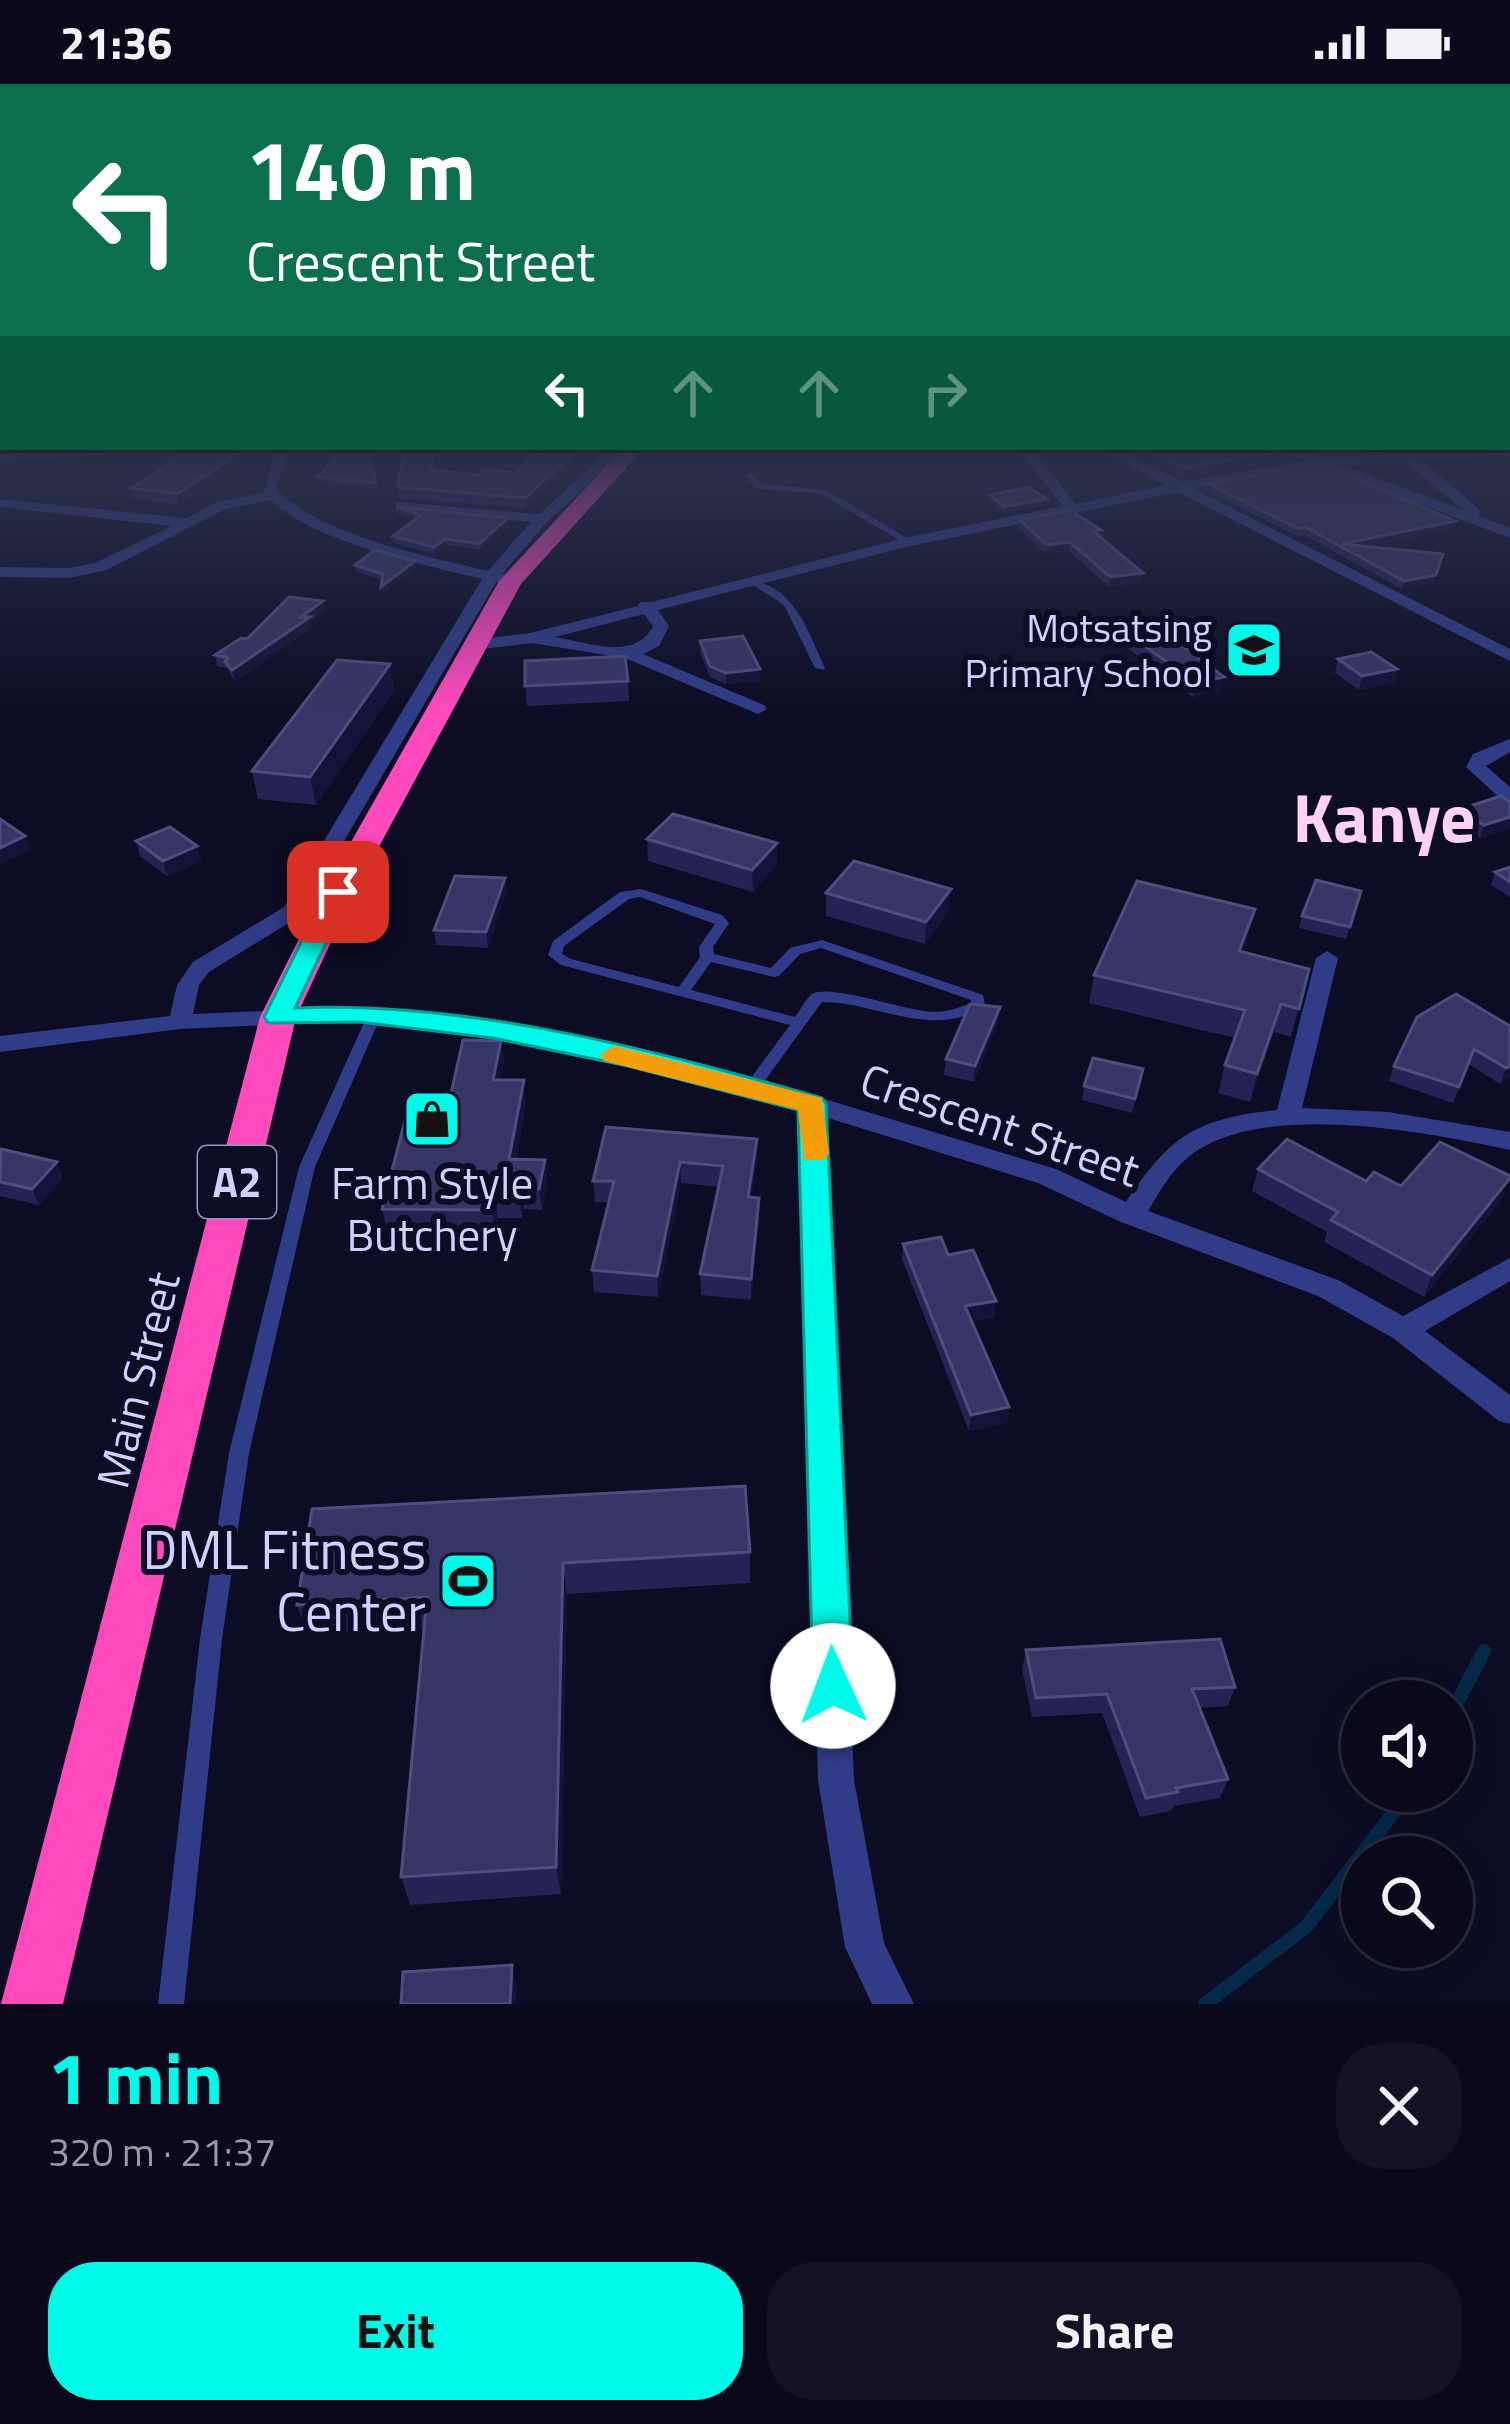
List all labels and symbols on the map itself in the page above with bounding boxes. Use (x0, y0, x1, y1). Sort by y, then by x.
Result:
place label: Motsatsing Primary School (965, 598, 1212, 702)
school or university icon: Motsatsing Primary School (1223, 619, 1285, 681)
district label: Kanye (1293, 764, 1475, 869)
pin (287, 841, 389, 943)
street label: Crescent Street (852, 1045, 1149, 1204)
shop icon: Farm Style Butchery (401, 1088, 463, 1150)
road number: A2 (198, 1146, 276, 1218)
place label: Farm Style Butchery (331, 1148, 533, 1268)
street label: Main Street (77, 1264, 197, 1495)
place label: DML Fitness Center (142, 1508, 426, 1652)
sports icon: DML Fitness Center (437, 1550, 499, 1612)
position arrow (770, 1623, 896, 1749)

